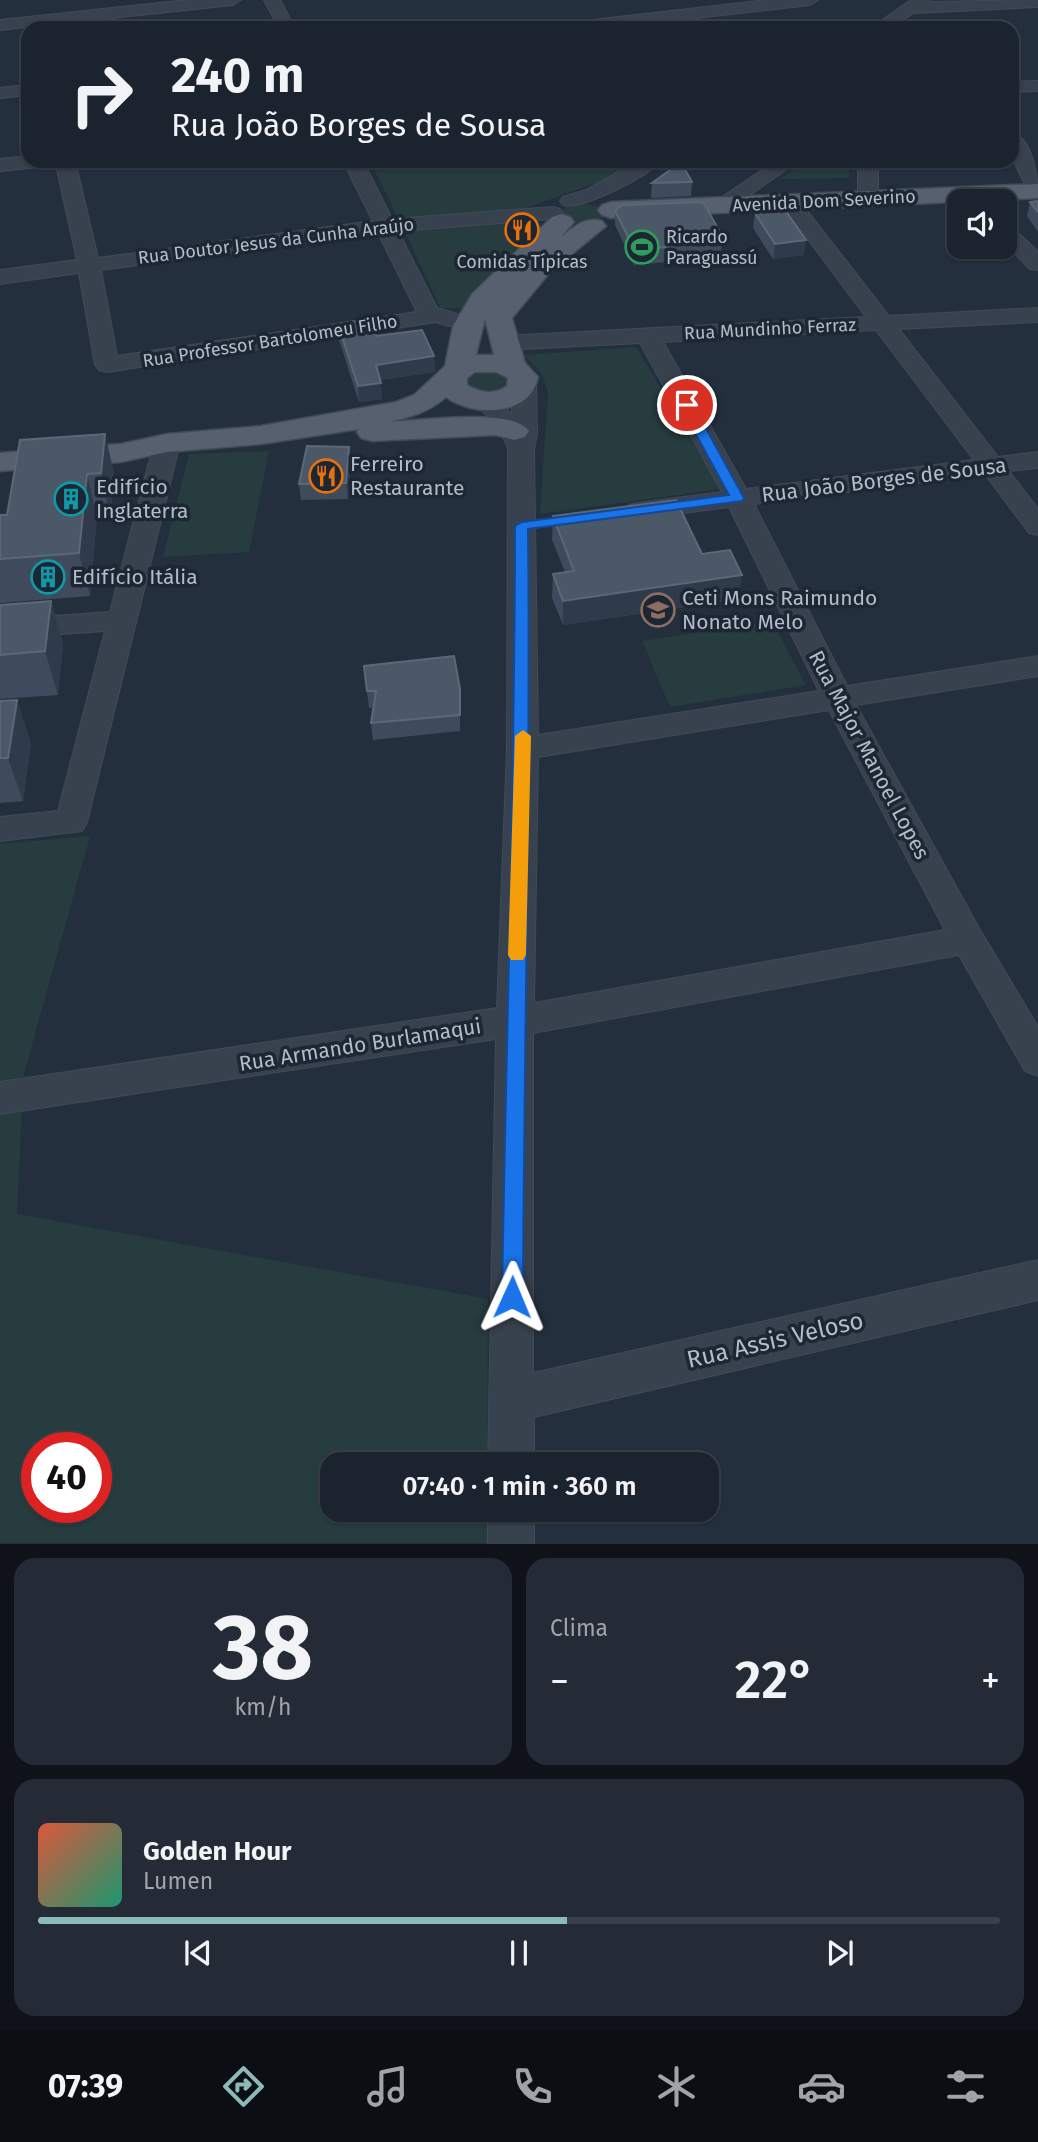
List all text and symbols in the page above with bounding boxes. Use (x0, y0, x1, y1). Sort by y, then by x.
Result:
text: 240 m (171, 46, 304, 105)
icon: right (56, 49, 147, 140)
text: Rua João Borges de Sousa (171, 106, 546, 144)
street label: Avenida Dom Severino (732, 185, 916, 217)
map controls (947, 189, 1017, 259)
button: sound (947, 189, 1017, 259)
restaurant icon: Comidas Típicas (503, 211, 541, 249)
street label: Rua Doutor Jesus da Cunha Araújo (137, 213, 415, 269)
place label: Ricardo Paraguassú (666, 226, 758, 269)
sports icon: Ricardo Paraguassú (623, 228, 661, 266)
place label: Comidas Típicas (457, 251, 587, 273)
street label: Rua Professor Bartolomeu Filho (141, 310, 399, 372)
street label: Rua Mundinho Ferraz (683, 314, 857, 344)
pin (657, 375, 717, 435)
icon: arrive (668, 386, 706, 424)
place label: Ferreiro Restaurante (350, 451, 465, 501)
street label: Rua João Borges de Sousa (760, 452, 1008, 508)
restaurant icon: Ferreiro Restaurante (307, 457, 345, 495)
place label: Edifício Inglaterra (96, 474, 189, 524)
building icon: Edifício Inglaterra (52, 480, 90, 518)
building icon: Edifício Itália (29, 558, 67, 596)
place label: Edifício Itália (72, 564, 198, 590)
place label: Ceti Mons Raimundo Nonato Melo (682, 585, 877, 635)
school or university icon: Ceti Mons Raimundo Nonato Melo (639, 591, 677, 629)
street label: Rua Major Manoel Lopes (803, 646, 935, 864)
street label: Rua Armando Burlamaqui (237, 1013, 483, 1077)
position arrow (475, 1260, 549, 1334)
street label: Rua Assis Veloso (684, 1306, 866, 1374)
speed limit sign: 40 (21, 1432, 112, 1523)
text: 07:40 · 1 min · 360 m (403, 1471, 636, 1502)
text: 38 (213, 1593, 313, 1702)
text: Clima (550, 1614, 608, 1642)
text: 22° (735, 1649, 815, 1712)
text: − (550, 1658, 569, 1704)
text: + (981, 1658, 1000, 1704)
text: km/h (235, 1693, 291, 1721)
text: Golden Hour (143, 1836, 291, 1867)
text: Lumen (143, 1867, 213, 1895)
icon: previous (179, 1934, 217, 1972)
icon: pause (500, 1934, 538, 1972)
icon: next (821, 1934, 859, 1972)
icon: directions (219, 2062, 268, 2111)
icon: music (363, 2062, 412, 2111)
icon: phone (508, 2062, 557, 2111)
icon: climate (652, 2062, 701, 2111)
icon: car (797, 2062, 846, 2111)
icon: filters (941, 2062, 990, 2111)
text: 07:39 (48, 2067, 123, 2105)

